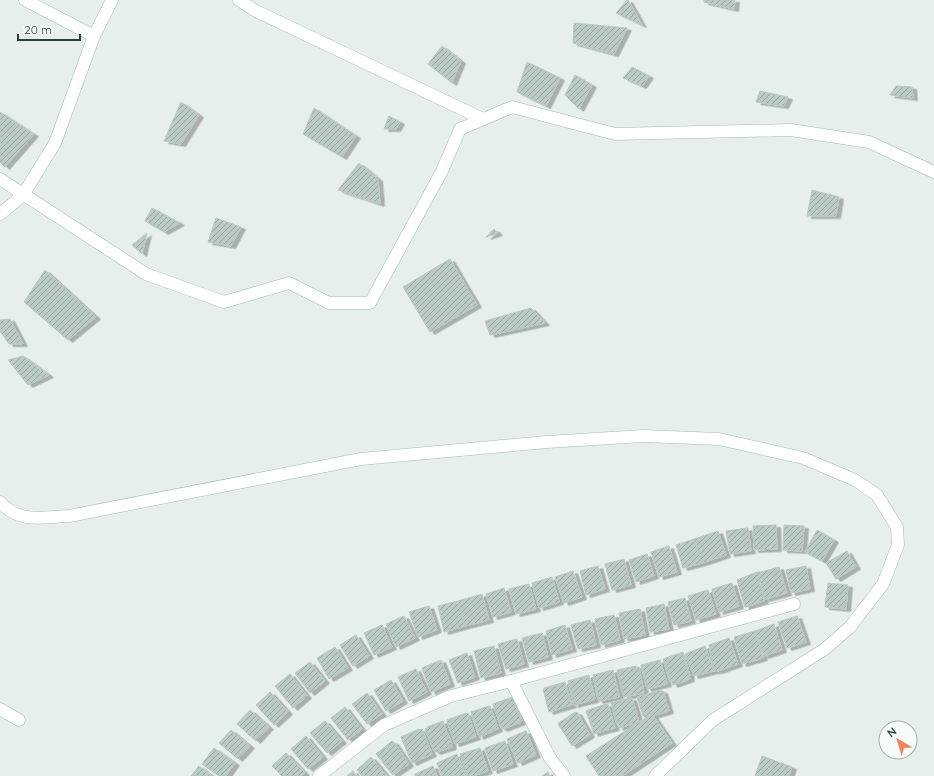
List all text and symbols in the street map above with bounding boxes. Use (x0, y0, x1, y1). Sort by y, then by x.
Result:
scale bar (18, 16, 80, 42)
text: 20 m (24, 22, 52, 37)
north arrow (878, 720, 918, 760)
text: N (884, 724, 899, 740)

